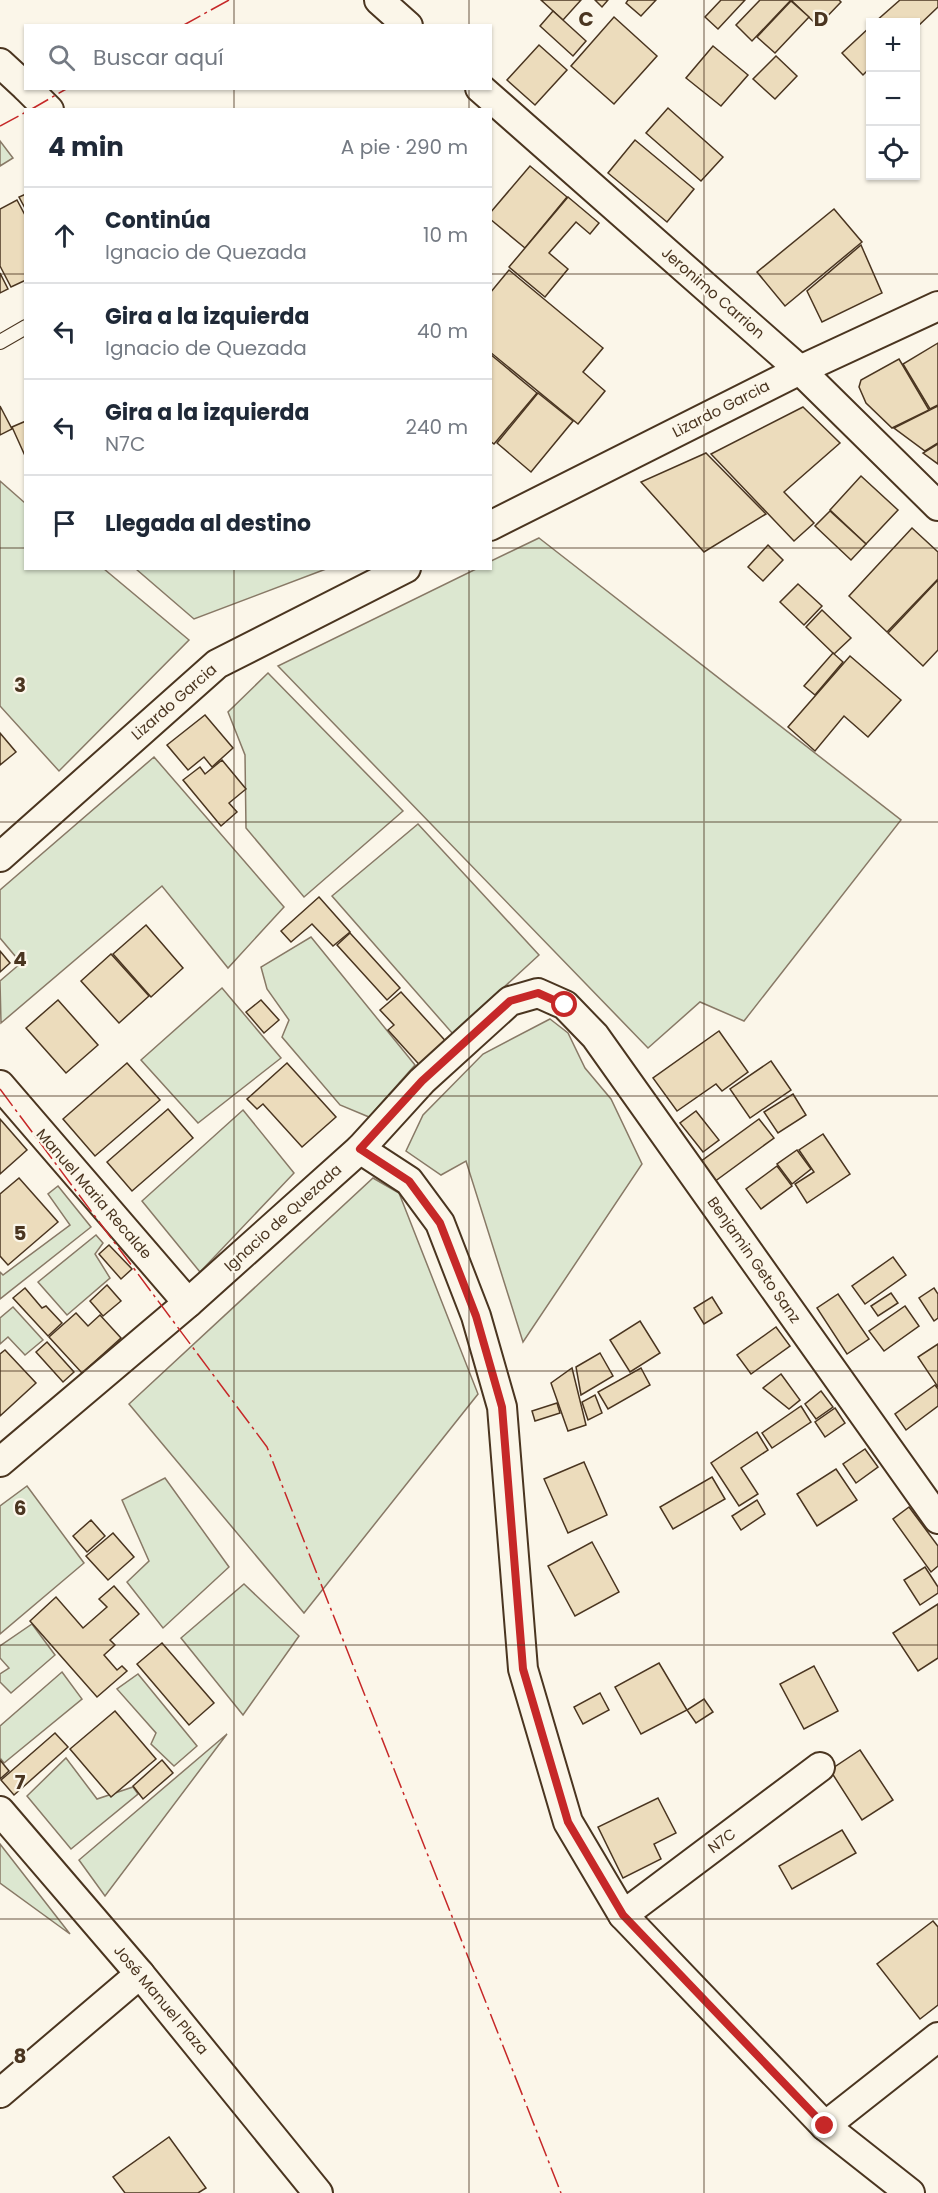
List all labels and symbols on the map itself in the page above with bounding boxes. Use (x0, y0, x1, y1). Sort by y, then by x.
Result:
text: C (578, 5, 594, 33)
text: D (814, 5, 828, 33)
street label: Jeronimo Carrion (657, 242, 769, 343)
street label: Lizardo Garcia (668, 375, 773, 442)
street label: Lizardo Garcia (126, 659, 221, 745)
text: 3 (14, 671, 26, 699)
text: 4 (13, 945, 27, 973)
route start (551, 991, 577, 1017)
street label: Manuel Maria Recalde (32, 1124, 157, 1263)
street label: Ignacio de Quezada (219, 1159, 346, 1276)
street label: Benjamin Geto Sanz (703, 1192, 806, 1327)
text: 5 (14, 1219, 27, 1247)
text: 6 (14, 1494, 26, 1522)
text: 7 (15, 1768, 26, 1796)
street label: N7C (703, 1823, 740, 1858)
street label: José Manuel Plaza (109, 1940, 214, 2059)
text: 8 (14, 2042, 26, 2070)
route end (811, 2112, 837, 2138)

